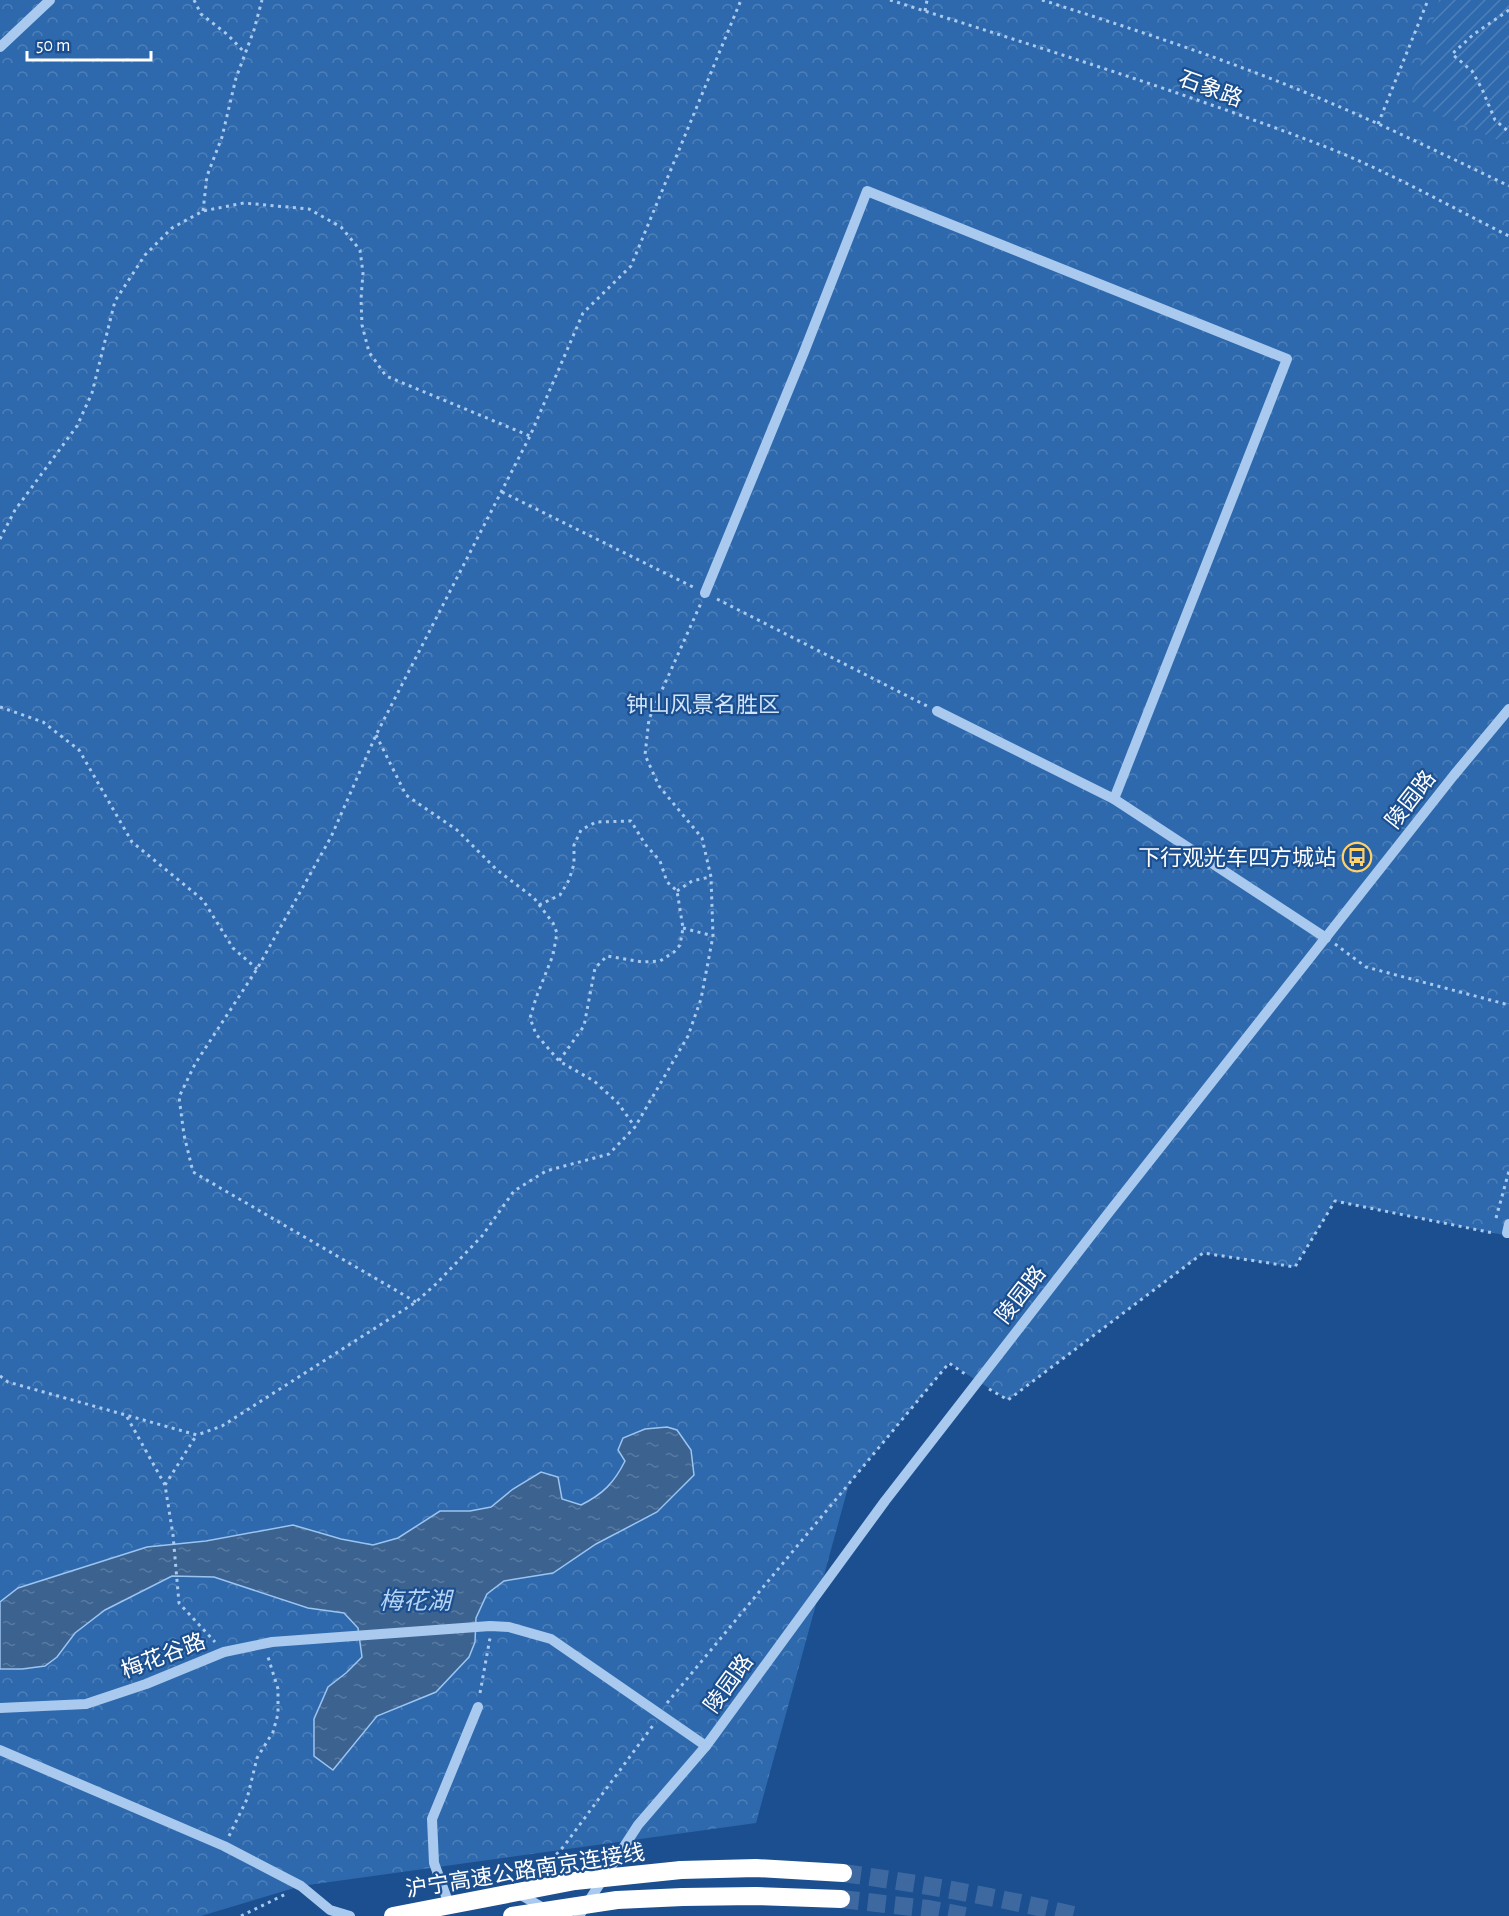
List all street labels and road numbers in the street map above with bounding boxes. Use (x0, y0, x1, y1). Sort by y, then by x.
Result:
street label: 石象路 (1176, 66, 1246, 111)
street label: 陵园路 (1381, 766, 1440, 832)
street label: 陵园路 (991, 1261, 1050, 1327)
street label: 梅花谷路 (118, 1629, 208, 1682)
street label: 陵园路 (700, 1650, 757, 1717)
street label: 沪宁高速公路南京连接线 (404, 1840, 646, 1901)

